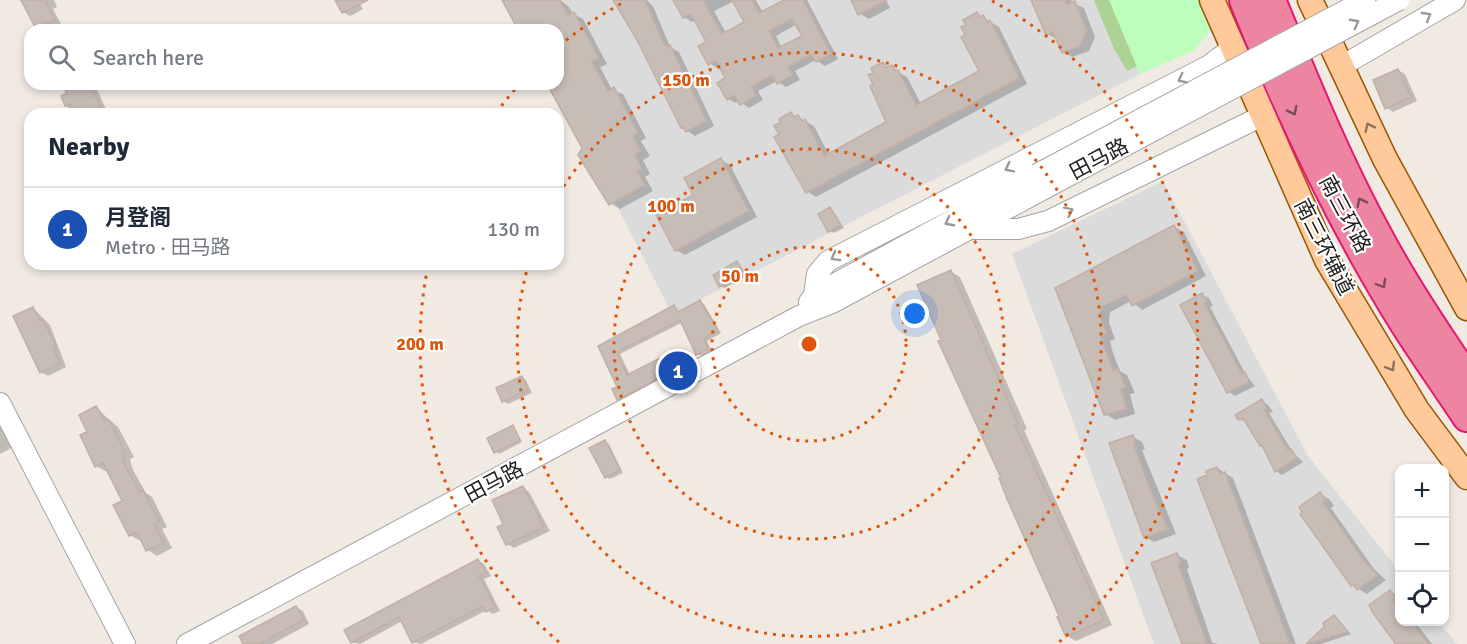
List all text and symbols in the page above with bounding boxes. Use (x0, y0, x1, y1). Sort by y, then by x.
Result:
one-way arrow (1421, 12, 1431, 24)
one-way arrow (1349, 19, 1359, 30)
search box (24, 24, 564, 90)
icon: search (45, 41, 78, 74)
text: Search here (93, 44, 204, 71)
text: 150 m (662, 69, 710, 91)
one-way arrow (1178, 72, 1189, 83)
one-way arrow (1285, 105, 1297, 116)
one-way arrow (1365, 122, 1377, 133)
text: Nearby (48, 131, 129, 163)
street label: 田马路 (1065, 133, 1133, 185)
one-way arrow (1004, 161, 1015, 172)
street label: 南三环路 (1314, 171, 1376, 257)
street label: 南三环辅道 (1289, 194, 1359, 300)
text: 100 m (647, 195, 695, 217)
one-way arrow (1357, 198, 1369, 209)
text: 月登阁 (105, 204, 171, 231)
one-way arrow (1063, 206, 1074, 218)
one-way arrow (945, 215, 955, 226)
text: 1 (62, 217, 73, 242)
text: 130 m (487, 217, 540, 242)
text: Metro · 田马路 (105, 235, 230, 260)
one-way arrow (831, 250, 842, 261)
text: 50 m (721, 265, 759, 287)
one-way arrow (1375, 278, 1386, 288)
your location (900, 299, 929, 328)
text: 200 m (396, 333, 444, 355)
centre of rings (799, 334, 819, 354)
pin: 1 (658, 348, 698, 394)
one-way arrow (1384, 361, 1396, 371)
street label: 田马路 (460, 456, 528, 508)
map controls (1395, 464, 1449, 626)
button: + (1395, 464, 1449, 518)
button: − (1395, 518, 1449, 572)
button: locate (1395, 572, 1449, 626)

